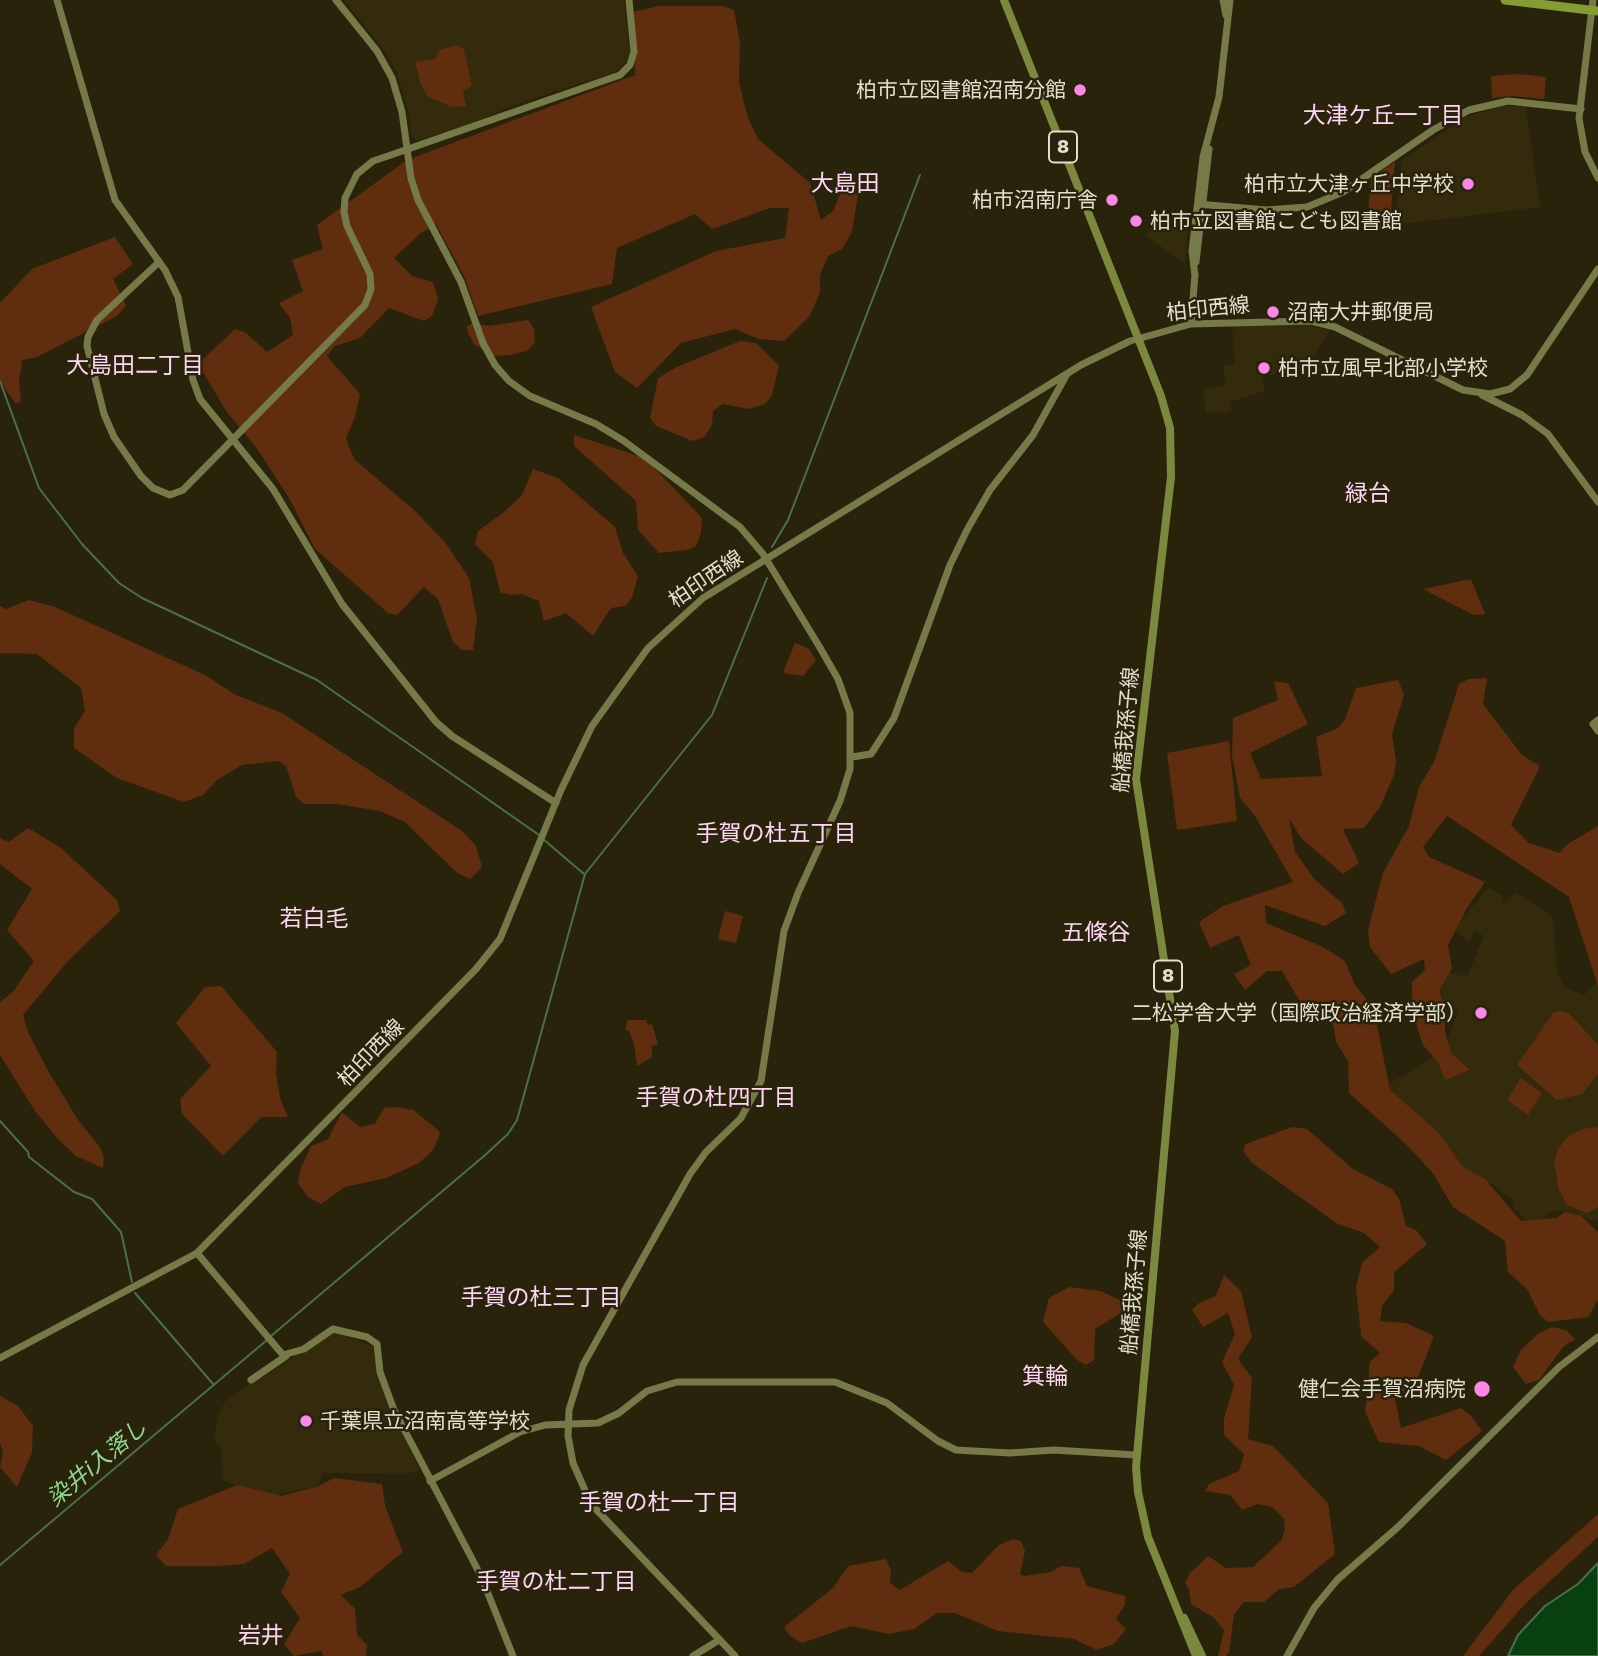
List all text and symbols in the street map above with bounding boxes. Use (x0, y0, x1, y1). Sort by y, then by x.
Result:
place label: 柏市立図書館沼南分館 (856, 77, 1066, 103)
marker: 柏市立図書館沼南分館 (1072, 82, 1088, 98)
district label: 大津ケ丘一丁目 (1303, 102, 1463, 130)
road number: 8 (1049, 132, 1077, 162)
district label: 大島田 (811, 170, 879, 198)
place label: 柏市立大津ヶ丘中学校 (1244, 171, 1454, 197)
marker: 柏市立大津ヶ丘中学校 (1460, 176, 1476, 192)
place label: 柏市沼南庁舎 (972, 187, 1098, 213)
marker: 柏市沼南庁舎 (1104, 192, 1120, 208)
place label: 柏市立図書館こども図書館 (1150, 208, 1402, 234)
marker: 柏市立図書館こども図書館 (1128, 213, 1144, 229)
street label: 柏印西線 (1165, 292, 1251, 326)
place label: 沼南大井郵便局 (1287, 299, 1434, 325)
marker: 沼南大井郵便局 (1265, 304, 1281, 320)
district label: 大島田二丁目 (66, 352, 204, 380)
place label: 柏市立風早北部小学校 (1278, 355, 1488, 381)
marker: 柏市立風早北部小学校 (1256, 360, 1272, 376)
district label: 緑台 (1345, 480, 1391, 508)
street label: 柏印西線 (664, 545, 748, 613)
street label: 船橋我孫子線 (1108, 666, 1144, 794)
district label: 手賀の杜五丁目 (696, 820, 856, 848)
district label: 若白毛 (280, 905, 348, 933)
district label: 五條谷 (1062, 919, 1130, 947)
road number: 8 (1154, 960, 1182, 992)
place label: 二松学舎大学（国際政治経済学部） (1131, 1000, 1467, 1026)
marker: 二松学舎大学（国際政治経済学部） (1473, 1005, 1489, 1021)
street label: 柏印西線 (333, 1014, 409, 1092)
district label: 手賀の杜四丁目 (636, 1084, 796, 1112)
street label: 船橋我孫子線 (1116, 1228, 1152, 1356)
district label: 手賀の杜三丁目 (461, 1284, 621, 1312)
district label: 箕輪 (1022, 1363, 1068, 1391)
place label: 健仁会手賀沼病院 (1298, 1376, 1466, 1402)
marker: 健仁会手賀沼病院 (1472, 1379, 1492, 1399)
place label: 千葉県立沼南高等学校 (320, 1408, 530, 1434)
water label: 染井i入落し (42, 1413, 152, 1513)
marker: 千葉県立沼南高等学校 (298, 1413, 314, 1429)
district label: 手賀の杜一丁目 (579, 1489, 739, 1517)
district label: 手賀の杜二丁目 (476, 1568, 636, 1596)
district label: 岩井 (238, 1622, 284, 1650)

